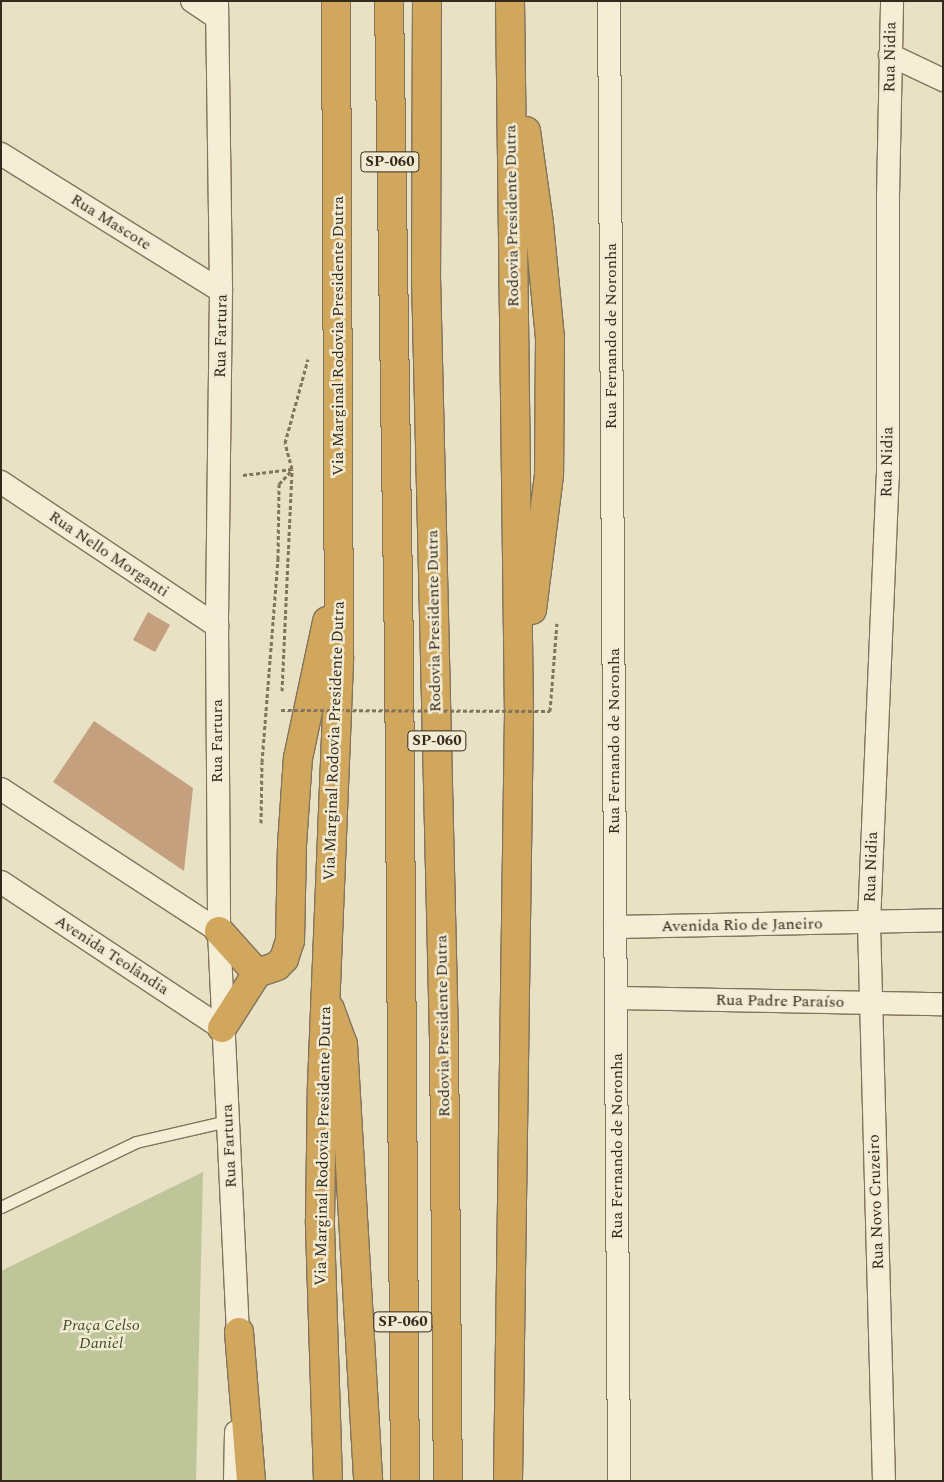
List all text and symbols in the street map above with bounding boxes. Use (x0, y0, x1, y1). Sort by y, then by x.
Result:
street label: Rua Nidia (880, 21, 900, 93)
street label: Rodovia Presidente Dutra (501, 125, 523, 307)
road number: SP-060 (360, 150, 420, 174)
street label: Rua Mascote (67, 190, 155, 254)
street label: Via Marginal Rodovia Presidente Dutra (328, 196, 348, 476)
street label: Rua Fernando de Noronha (601, 243, 621, 429)
street label: Rua Fartura (211, 294, 231, 378)
street label: Rua Nidia (877, 426, 897, 498)
street label: Rua Nello Morganti (45, 507, 173, 601)
street label: Rodovia Presidente Dutra (423, 530, 445, 712)
street label: Via Marginal Rodovia Presidente Dutra (320, 601, 348, 881)
street label: Rua Fernando de Noronha (604, 648, 624, 834)
street label: Rua Fartura (207, 699, 227, 783)
road number: SP-060 (407, 728, 467, 754)
street label: Rua Nidia (860, 831, 882, 903)
street label: Avenida Teolândia (52, 911, 172, 999)
street label: Avenida Rio de Janeiro (661, 914, 823, 936)
street label: Rodovia Presidente Dutra (432, 935, 454, 1117)
street label: Rua Padre Paraíso (715, 990, 845, 1012)
street label: Via Marginal Rodovia Presidente Dutra (311, 1006, 335, 1286)
street label: Rua Fernando de Noronha (607, 1053, 627, 1239)
street label: Rua Fartura (217, 1104, 241, 1188)
street label: Rua Novo Cruzeiro (864, 1134, 888, 1270)
road number: SP-060 (373, 1310, 433, 1334)
park label: Praça Celso Daniel (62, 1315, 140, 1353)

